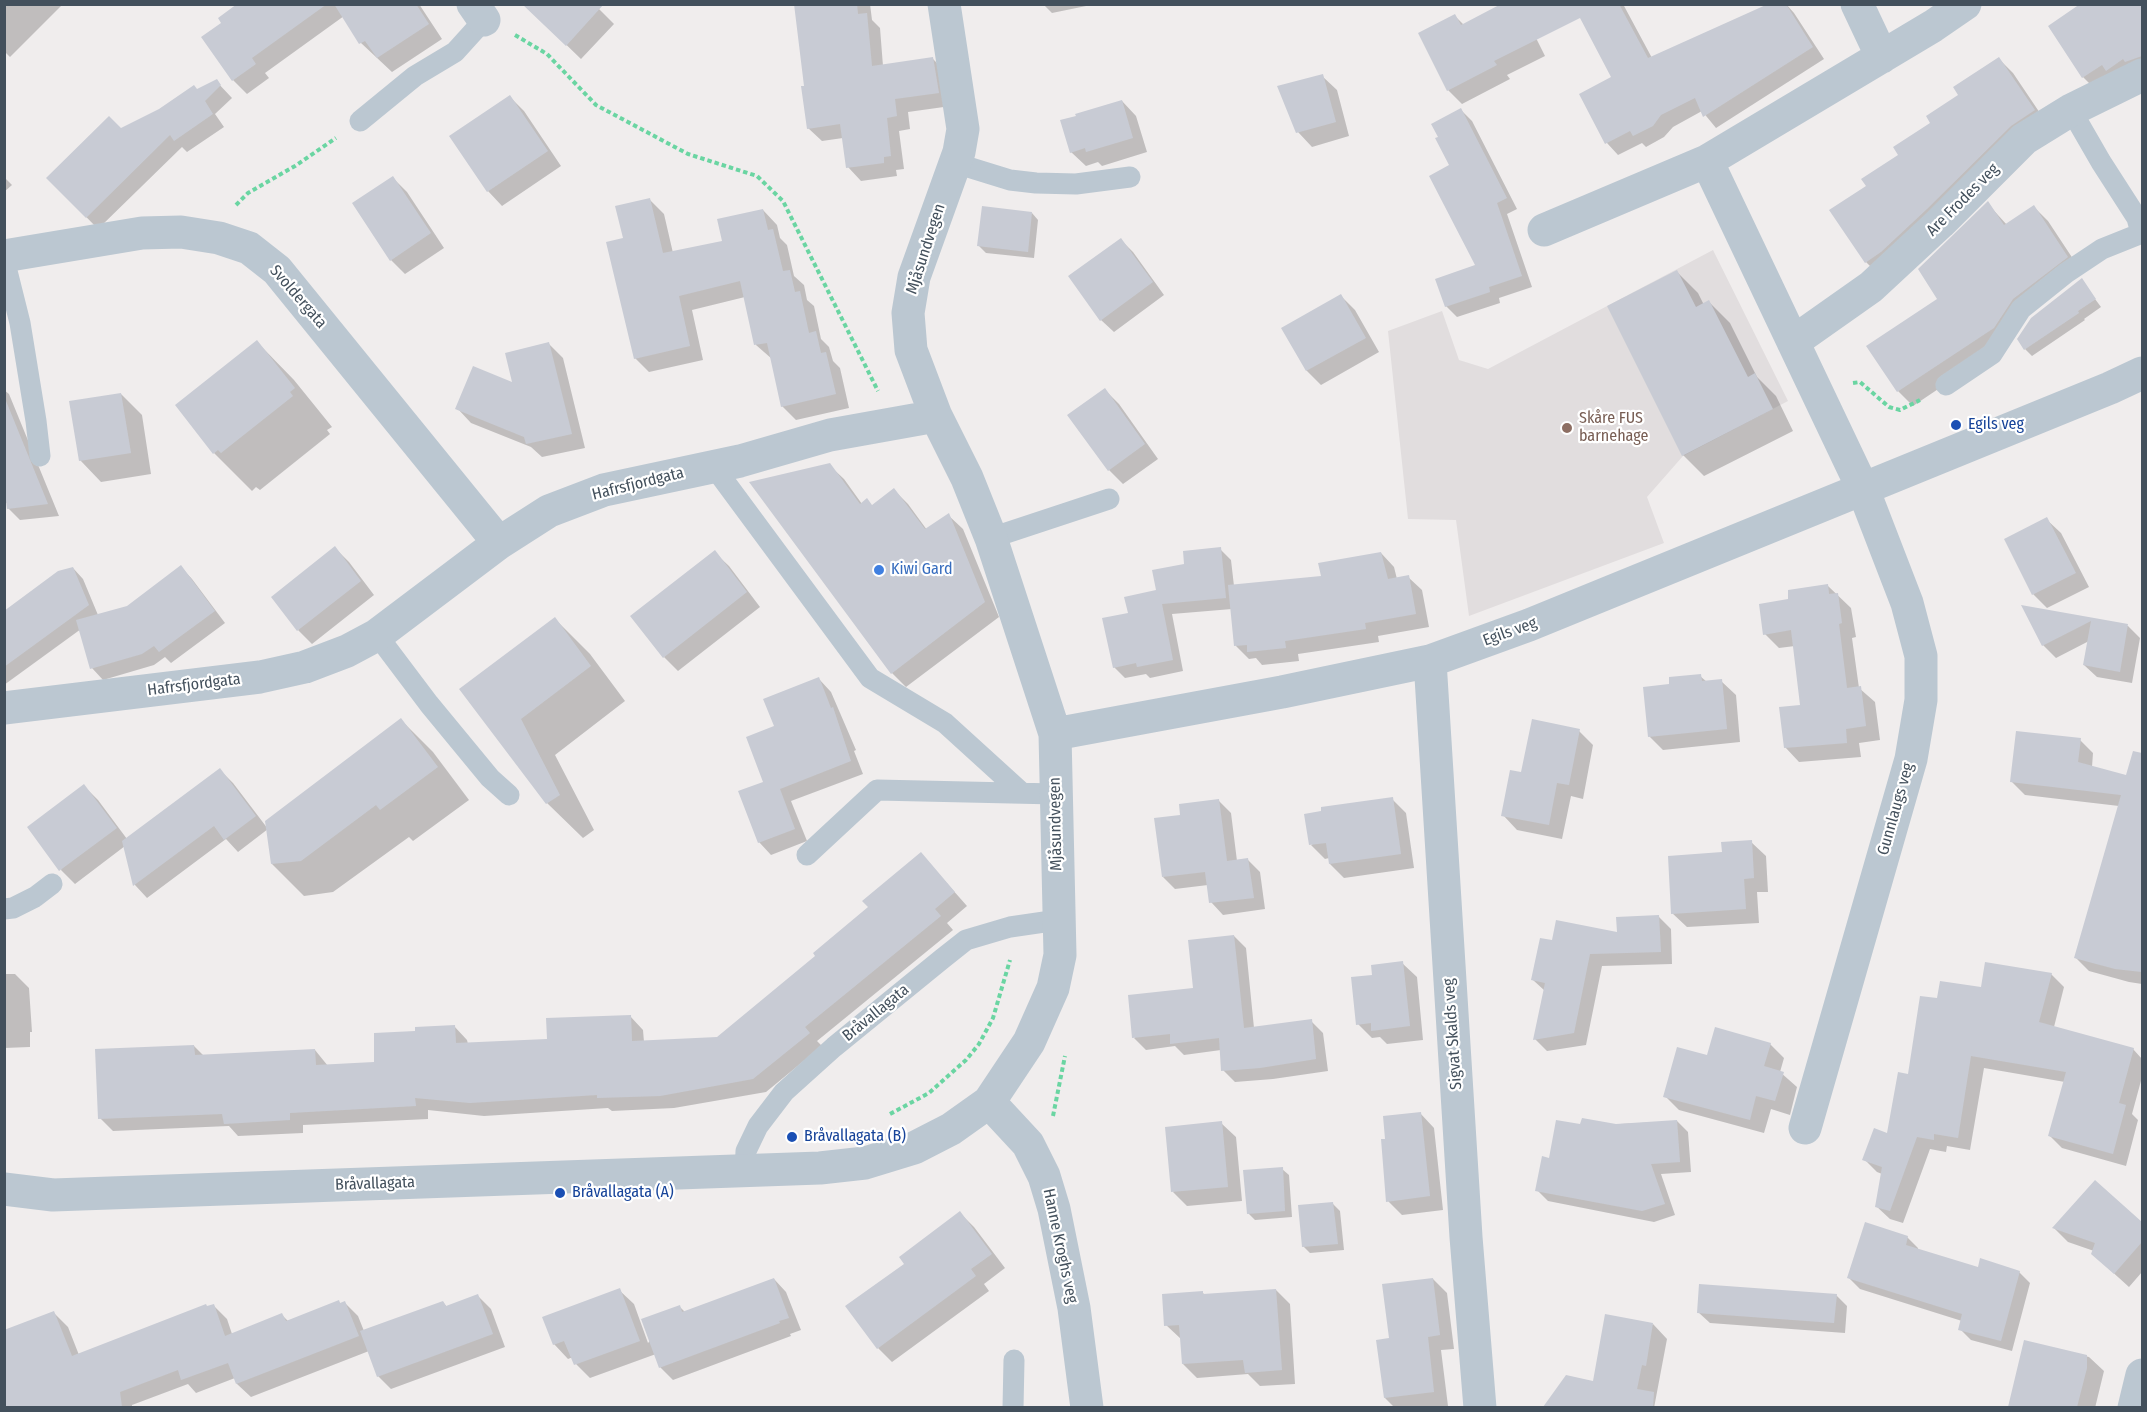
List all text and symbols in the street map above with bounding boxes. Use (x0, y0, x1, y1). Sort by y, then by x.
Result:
street label: Are Frodes veg (1923, 160, 2003, 240)
street label: Mjåsundvegen (902, 201, 950, 297)
street label: Svoldergata (265, 262, 331, 332)
place label: Skåre FUS barnehage (1579, 409, 1648, 447)
place label: Egils veg (1968, 415, 2024, 435)
marker: Egils veg (1949, 418, 1963, 432)
marker: Skåre FUS barnehage (1560, 421, 1574, 435)
street label: Hafrsfjordgata (590, 463, 686, 505)
place label: Kiwi Gard (891, 560, 952, 580)
marker: Kiwi Gard (872, 563, 886, 577)
street label: Egils veg (1480, 613, 1540, 651)
street label: Hafrsfjordgata (146, 670, 242, 700)
street label: Gunnlaugs veg (1874, 761, 1918, 857)
street label: Mjåsundvegen (1046, 777, 1066, 871)
street label: Sigvat Skalds veg (1440, 978, 1466, 1090)
street label: Bråvallagata (839, 980, 913, 1046)
place label: Bråvallagata (B) (804, 1127, 906, 1147)
marker: Bråvallagata (B) (785, 1130, 799, 1144)
street label: Bråvallagata (335, 1173, 415, 1195)
place label: Bråvallagata (A) (572, 1183, 674, 1203)
marker: Bråvallagata (A) (553, 1186, 567, 1200)
street label: Hanne Kroghs veg (1038, 1187, 1082, 1305)

